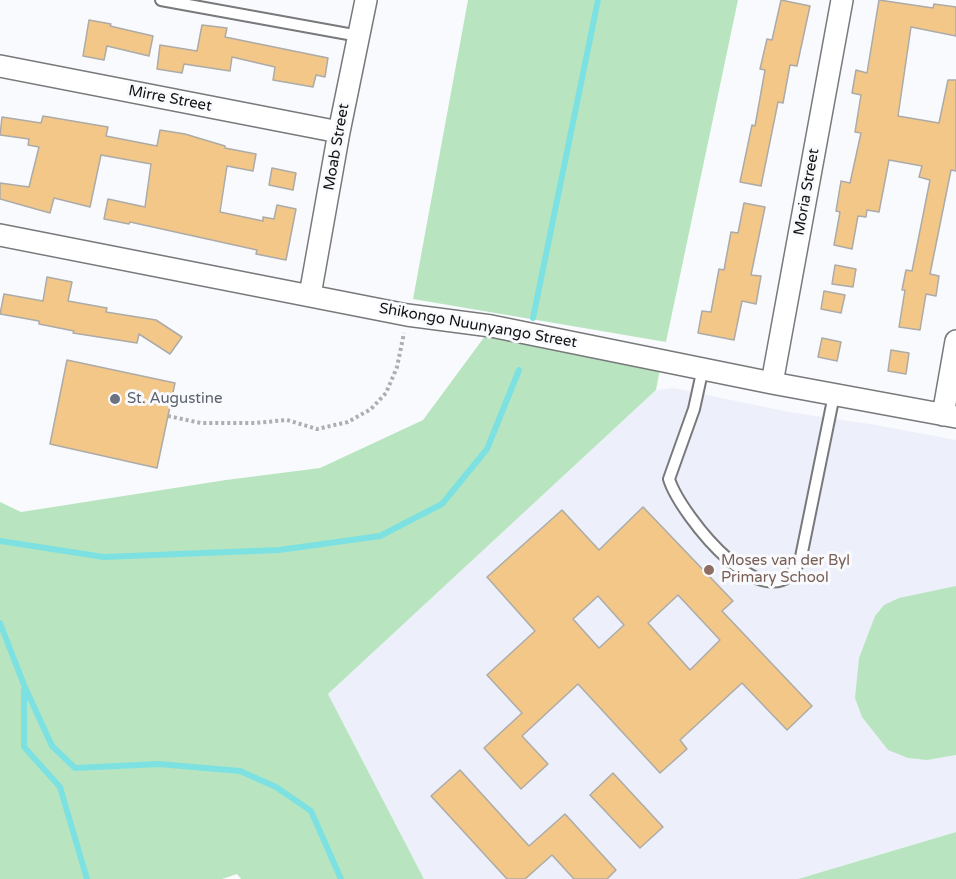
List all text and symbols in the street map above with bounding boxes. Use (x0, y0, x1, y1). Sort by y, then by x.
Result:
street label: Mirre Street (127, 82, 213, 116)
street label: Moab Street (320, 102, 354, 192)
street label: Moria Street (790, 147, 824, 237)
street label: Shikongo Nuunyango Street (378, 300, 578, 352)
place label: St. Augustine (127, 390, 222, 408)
marker: St. Augustine (108, 392, 122, 406)
place label: Moses van der Byl Primary School (721, 552, 850, 587)
marker: Moses van der Byl Primary School (702, 563, 716, 577)

